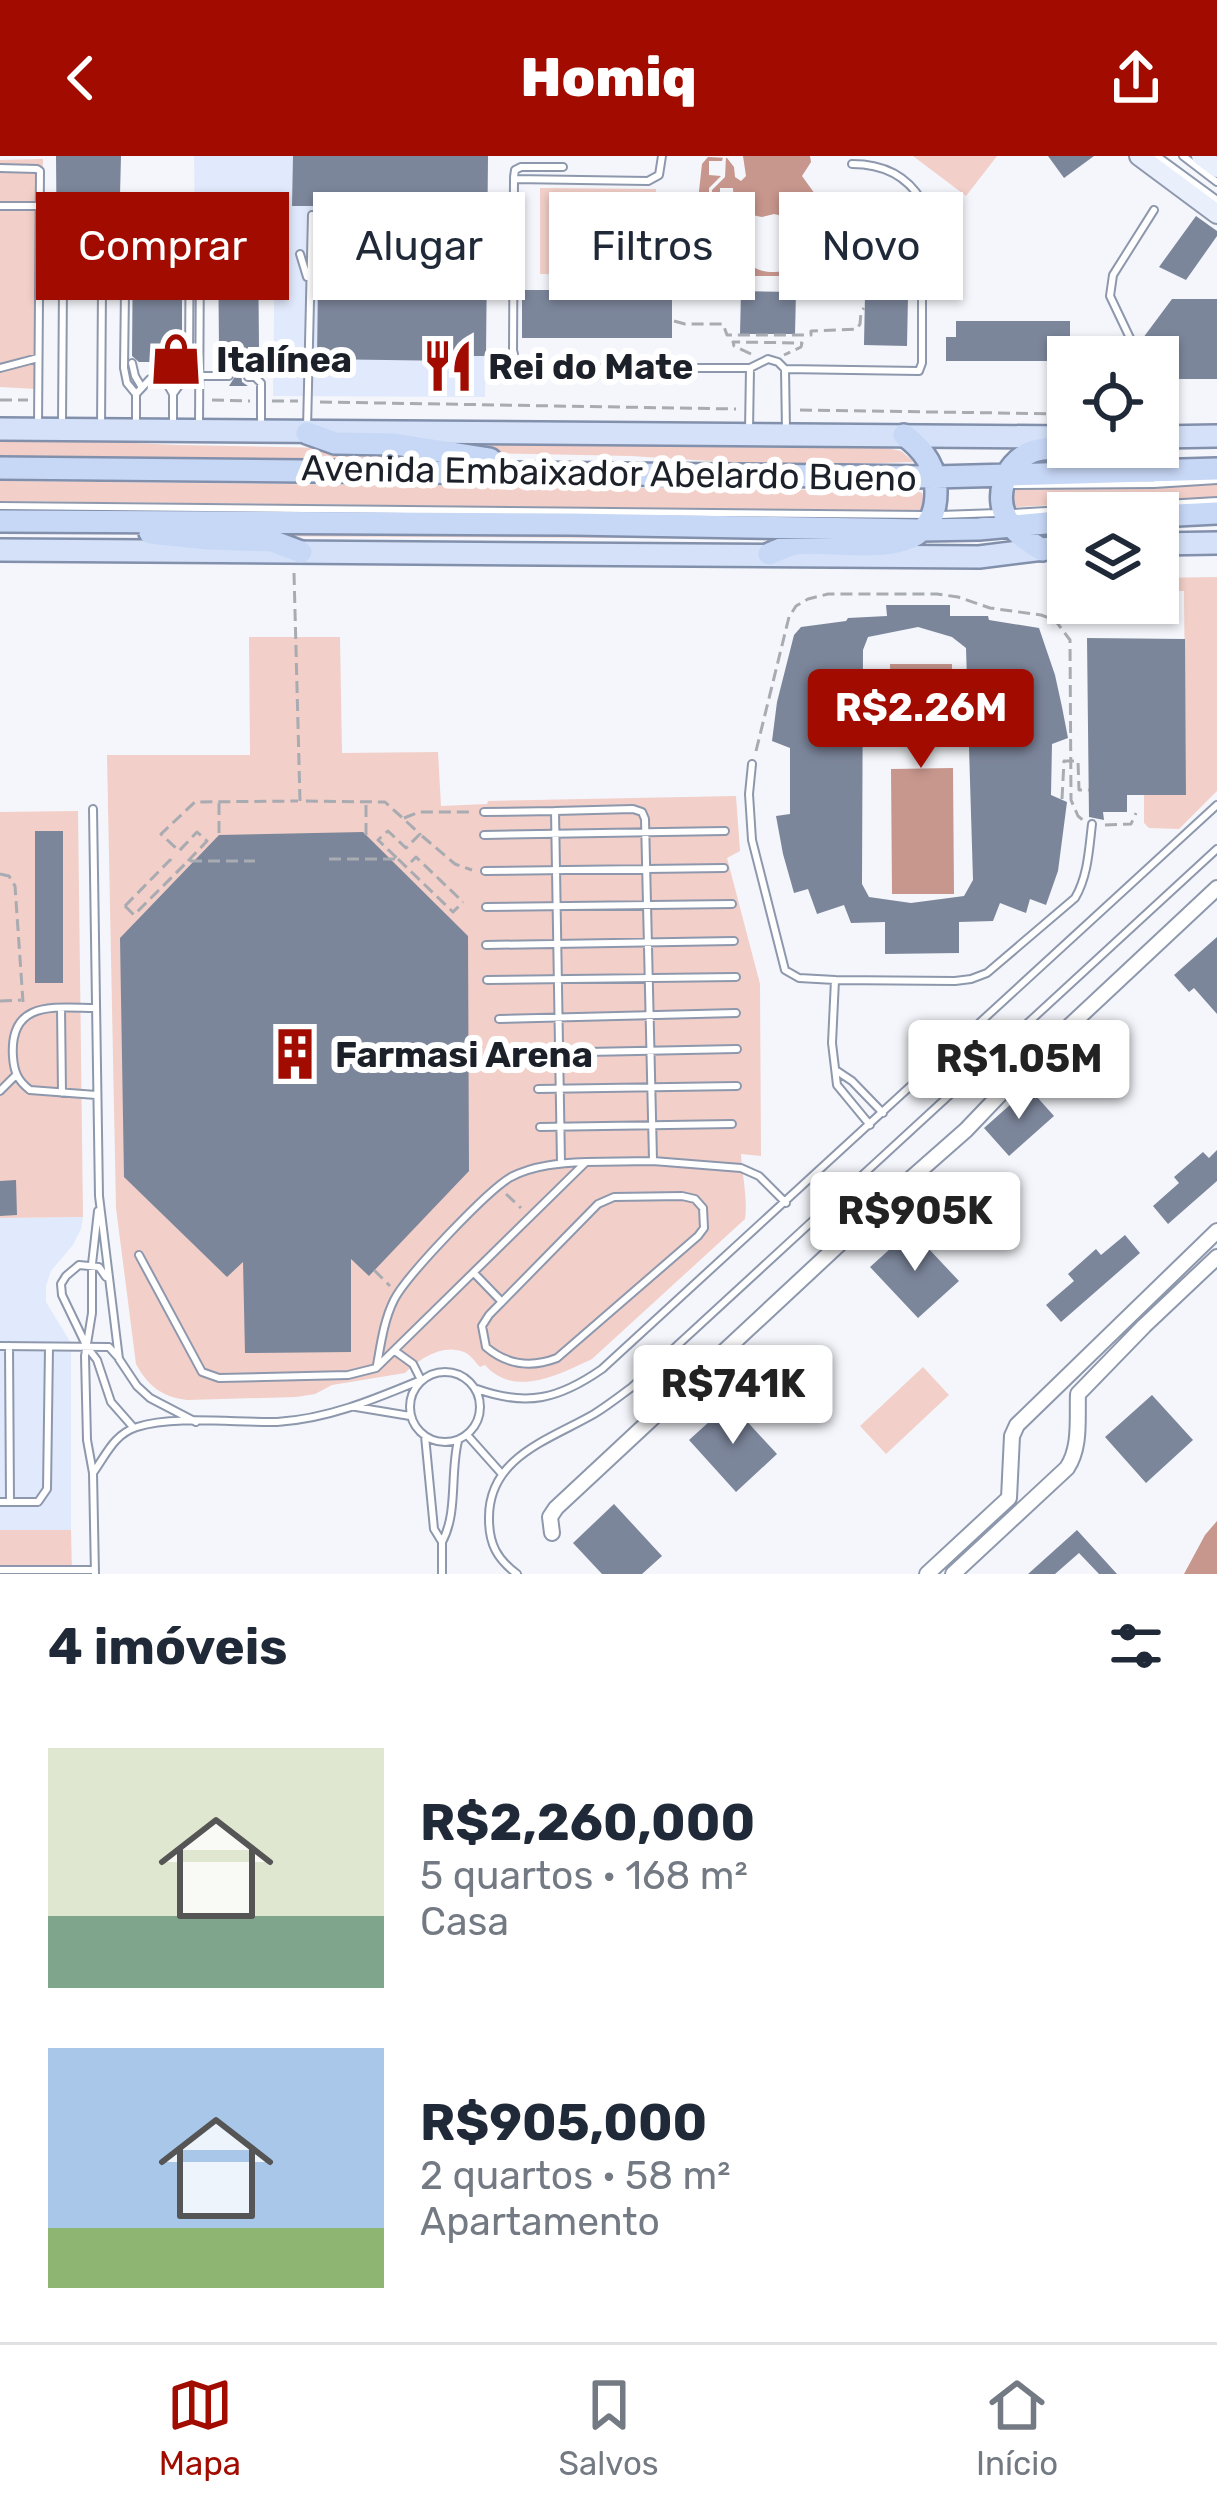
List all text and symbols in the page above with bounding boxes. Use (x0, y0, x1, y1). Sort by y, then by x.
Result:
icon: back (48, 45, 114, 111)
icon: share (1103, 45, 1169, 111)
text: Homiq (520, 46, 697, 110)
chip: Comprar (36, 192, 289, 300)
chip: Alugar (313, 192, 525, 300)
chip: Filtros (549, 192, 755, 300)
chip: Novo (779, 192, 963, 300)
shop icon: Italínea (147, 330, 205, 388)
map controls (1047, 336, 1179, 624)
button: locate (1047, 336, 1179, 468)
restaurant icon: Rei do Mate (419, 337, 477, 395)
place label: Italínea (216, 338, 352, 381)
place label: Rei do Mate (488, 345, 693, 388)
street label: Avenida Embaixador Abelardo Bueno (301, 446, 917, 500)
button: layers (1047, 492, 1179, 624)
pin: R$2.26M (810, 669, 1032, 771)
text: R$2.26M (835, 685, 1007, 731)
pin: R$1.05M (908, 1020, 1130, 1122)
building icon: Farmasi Arena (266, 1025, 324, 1083)
place label: Farmasi Arena (335, 1033, 593, 1076)
text: R$1.05M (935, 1036, 1103, 1082)
pin: R$905K (817, 1172, 1013, 1274)
text: R$905K (837, 1188, 993, 1234)
pin: R$741K (635, 1345, 831, 1447)
text: R$741K (660, 1361, 806, 1407)
icon: filters (1103, 1613, 1169, 1679)
text: 4 imóveis (48, 1616, 288, 1677)
text: R$2,260,000 (420, 1792, 755, 1853)
icon: home (144, 1796, 288, 1940)
text: 5 quartos · 168 m² (420, 1853, 748, 1899)
text: Casa (420, 1899, 509, 1945)
text: R$905,000 (420, 2092, 707, 2153)
icon: home (144, 2096, 288, 2240)
text: 2 quartos · 58 m² (420, 2153, 731, 2199)
text: Apartamento (420, 2199, 660, 2245)
tab: Mapa (159, 2372, 241, 2483)
tab: Salvos (558, 2372, 659, 2483)
tab: Início (976, 2372, 1058, 2483)

